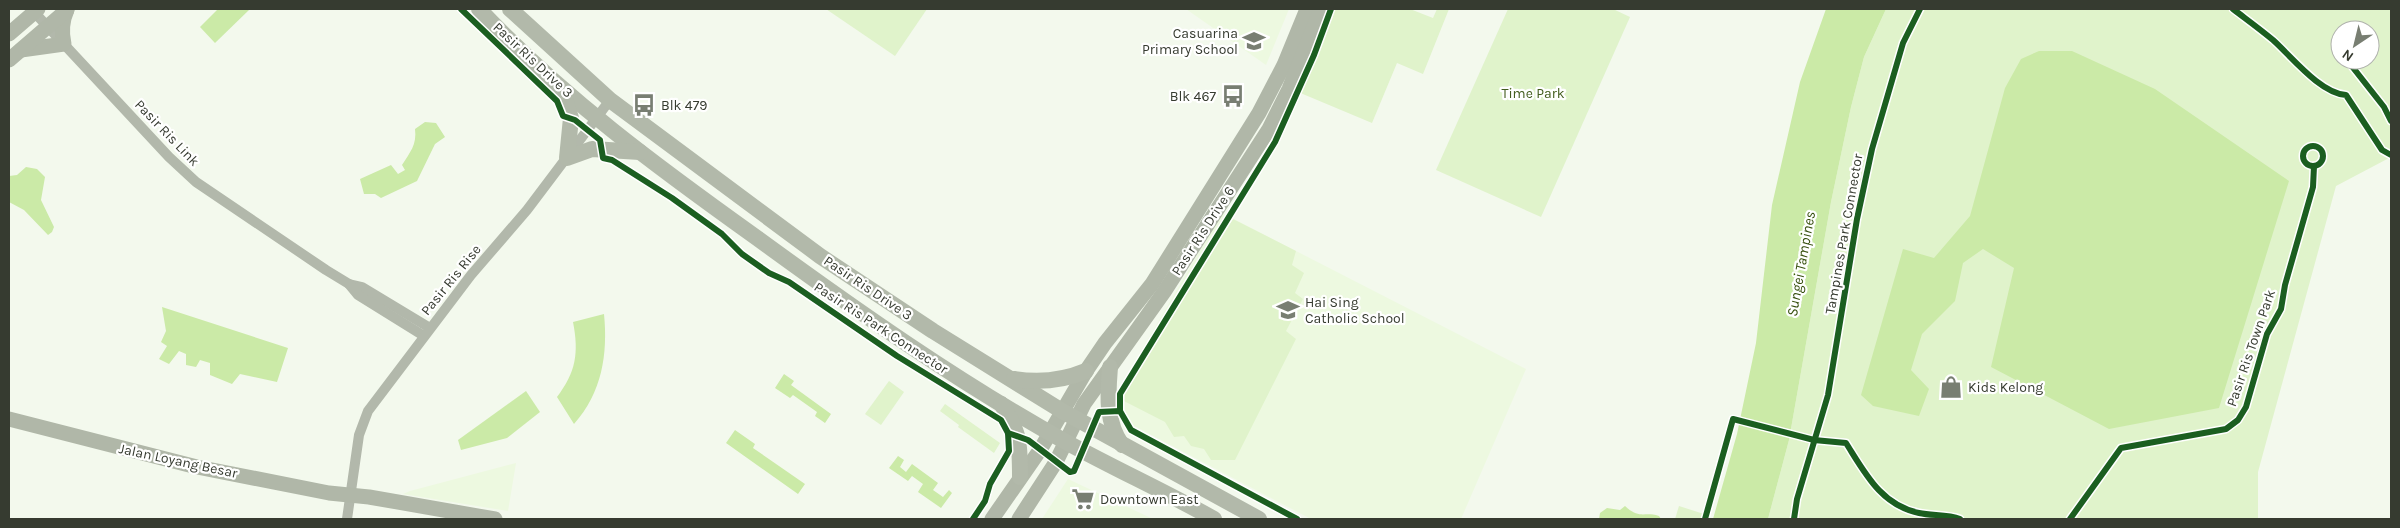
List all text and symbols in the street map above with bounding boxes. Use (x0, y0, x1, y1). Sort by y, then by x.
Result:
street label: Pasir Ris Drive 3 (490, 19, 576, 101)
north arrow (2330, 20, 2380, 70)
place label: Casuarina Primary School (1142, 25, 1238, 58)
school or university icon: Casuarina Primary School (1241, 28, 1267, 54)
text: N (2339, 45, 2357, 65)
bus stop icon: Blk 467 (1220, 83, 1246, 109)
park label: Time Park (1501, 85, 1565, 102)
place label: Blk 467 (1170, 88, 1216, 105)
bus stop icon: Blk 479 (631, 92, 657, 118)
street label: Pasir Ris Link (131, 96, 203, 170)
place label: Blk 479 (661, 97, 707, 114)
street label: Tampines Park Connector (1822, 152, 1867, 316)
street label: Pasir Ris Drive 6 (1168, 183, 1238, 279)
water label: Sungei Tampines (1783, 210, 1819, 318)
street label: Pasir Ris Rise (417, 241, 485, 319)
street label: Pasir Ris Drive 3 (821, 252, 915, 324)
street label: Pasir Ris Park Connector (811, 278, 952, 378)
street label: Pasir Ris Town Park (2223, 287, 2279, 409)
place label: Hai Sing Catholic School (1305, 294, 1405, 327)
school or university icon: Hai Sing Catholic School (1275, 297, 1301, 323)
shop icon: Kids Kelong (1938, 374, 1964, 400)
place label: Kids Kelong (1968, 379, 2043, 396)
street label: Jalan Loyang Besar (117, 440, 240, 482)
supermarket icon: Downtown East (1070, 486, 1096, 512)
place label: Downtown East (1100, 491, 1199, 508)

